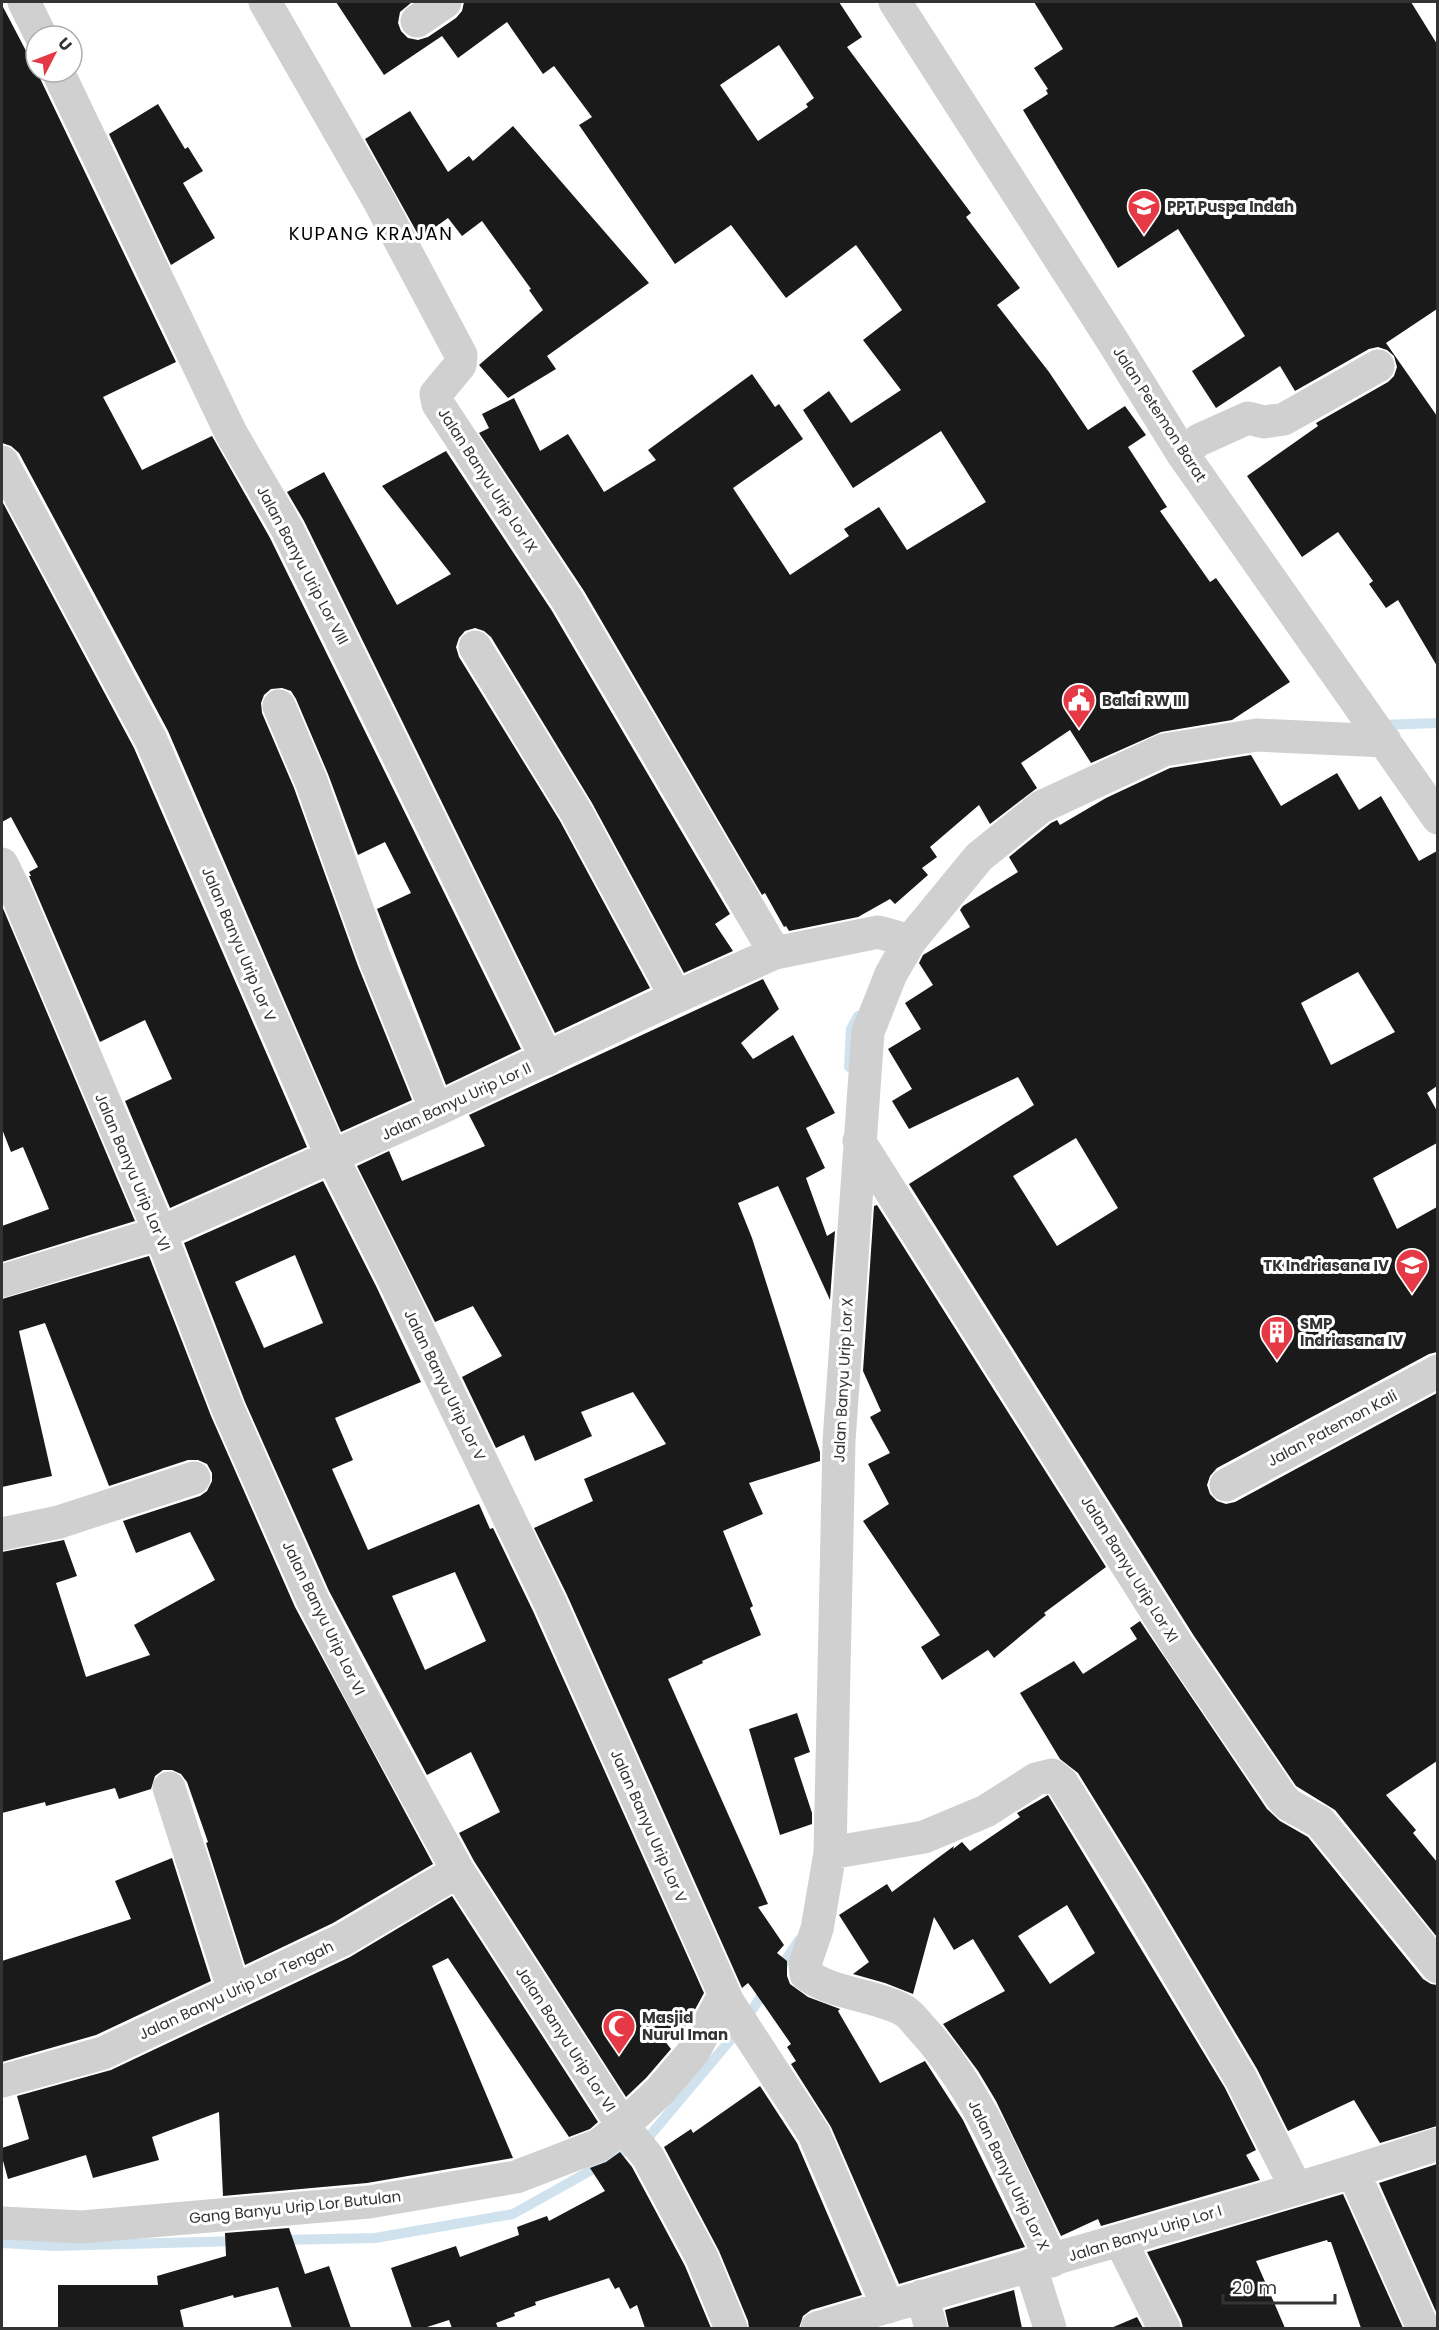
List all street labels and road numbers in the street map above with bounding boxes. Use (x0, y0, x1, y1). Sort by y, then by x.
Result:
street label: Jalan Petemon Barat (1108, 342, 1212, 486)
street label: Jalan Banyu Urip Lor IX (433, 404, 543, 556)
street label: Jalan Banyu Urip Lor VIII (252, 482, 354, 648)
street label: Jalan Banyu Urip Lor V (197, 864, 281, 1024)
street label: Jalan Banyu Urip Lor II (378, 1057, 534, 1145)
street label: Jalan Banyu Urip Lor VI (90, 1090, 176, 1254)
street label: Jalan Banyu Urip Lor X (828, 1297, 858, 1463)
street label: Jalan Banyu Urip Lor V (399, 1306, 491, 1464)
street label: Jalan Patemon Kali (1263, 1385, 1401, 1471)
street label: Jalan Banyu Urip Lor XI (1076, 1492, 1184, 1646)
street label: Jalan Banyu Urip Lor VI (277, 1537, 371, 1699)
street label: Jalan Banyu Urip Lor V (606, 1746, 692, 1906)
street label: Jalan Banyu Urip Lor Tengah (135, 1936, 337, 2044)
street label: Jalan Banyu Urip Lor VI (511, 1962, 621, 2116)
street label: Jalan Banyu Urip Lor X (963, 2096, 1055, 2254)
street label: Gang Banyu Urip Lor Butulan (188, 2185, 402, 2229)
street label: Jalan Banyu Urip Lor I (1066, 2200, 1224, 2266)

